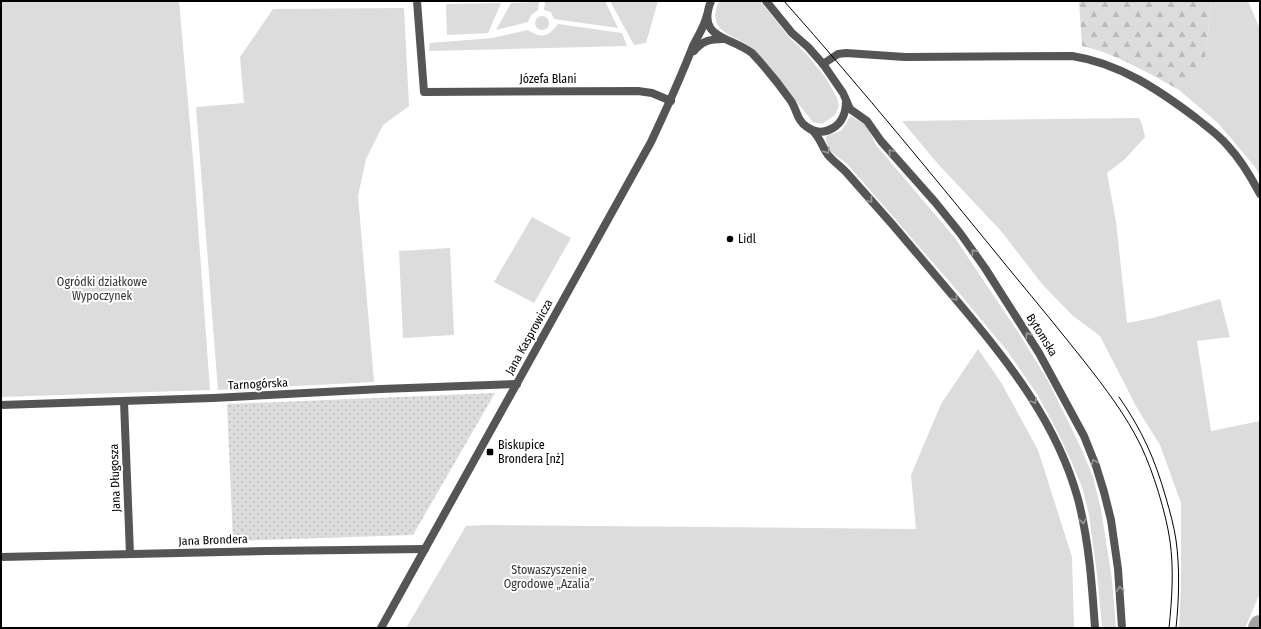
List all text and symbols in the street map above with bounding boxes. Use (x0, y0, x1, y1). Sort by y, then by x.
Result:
street label: Józefa Blani (519, 72, 577, 86)
one-way arrow (822, 147, 829, 154)
one-way arrow (889, 149, 896, 157)
one-way arrow (866, 195, 873, 202)
place label: Lidl (738, 232, 756, 246)
marker: Lidl (725, 234, 735, 244)
one-way arrow (972, 250, 979, 257)
park label: Ogródki działkowe Wypoczynek (57, 275, 147, 303)
one-way arrow (950, 294, 957, 301)
street label: Jana Kasprowicza (502, 297, 556, 377)
street label: Bytomska (1023, 311, 1061, 359)
one-way arrow (1025, 332, 1033, 339)
street label: Tarnogórska (228, 375, 288, 393)
one-way arrow (1029, 397, 1036, 405)
place label: Biskupice Brondera [nż] (498, 438, 564, 466)
street label: Jana Długosza (107, 444, 123, 512)
marker: Biskupice Brondera [nż] (485, 447, 495, 457)
one-way arrow (1091, 459, 1099, 466)
one-way arrow (1078, 518, 1087, 524)
street label: Jana Brondera (178, 532, 248, 548)
park label: Stowaszyszenie Ogrodowe „Azalia” (504, 563, 595, 591)
one-way arrow (1116, 586, 1125, 592)

